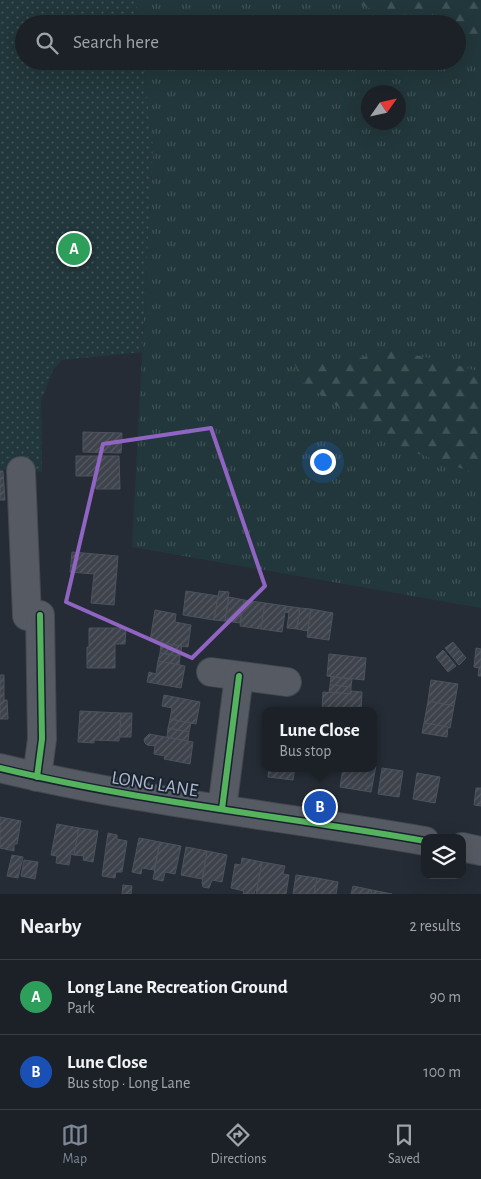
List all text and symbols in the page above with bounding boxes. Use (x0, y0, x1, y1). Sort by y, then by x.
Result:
search box (15, 15, 466, 70)
icon: search (33, 29, 61, 57)
text: Search here (73, 33, 159, 52)
north arrow (361, 85, 406, 130)
pin: A (58, 230, 90, 268)
your location (310, 449, 336, 475)
popup (262, 707, 377, 772)
text: Lune Close (279, 721, 360, 740)
text: Bus stop (279, 743, 331, 759)
street label: LONG LANE (110, 768, 199, 801)
pin: B (304, 788, 336, 826)
map controls (421, 834, 466, 879)
button: layers (421, 834, 466, 879)
text: Nearby (20, 916, 81, 937)
text: 2 results (409, 918, 461, 934)
text: Long Lane Recreation Ground (67, 978, 288, 997)
text: A (31, 989, 41, 1005)
text: 90 m (430, 989, 461, 1005)
text: Park (67, 1000, 95, 1016)
text: Lune Close (67, 1053, 147, 1072)
text: B (31, 1064, 41, 1080)
text: 100 m (423, 1064, 461, 1080)
text: Bus stop · Long Lane (67, 1075, 190, 1091)
tab: Map (61, 1121, 89, 1168)
tab: Directions (211, 1121, 266, 1168)
tab: Saved (388, 1121, 420, 1168)

